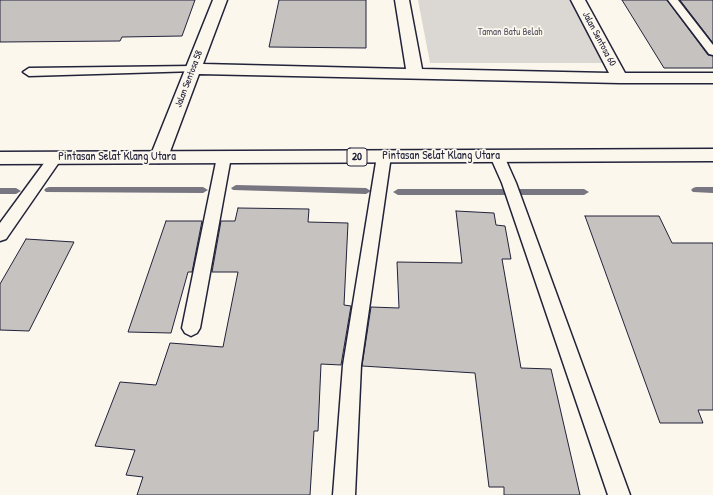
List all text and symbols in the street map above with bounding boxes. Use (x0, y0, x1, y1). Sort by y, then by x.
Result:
street label: Jalan Sentosa 60 (580, 10, 618, 68)
park label: Taman Batu Belah (478, 26, 542, 38)
street label: Jalan Sentosa 58 (173, 49, 205, 109)
road number: 20 (347, 148, 367, 166)
street label: Pintasan Selat Klang Utara (382, 149, 500, 163)
street label: Pintasan Selat Klang Utara (58, 150, 176, 164)

